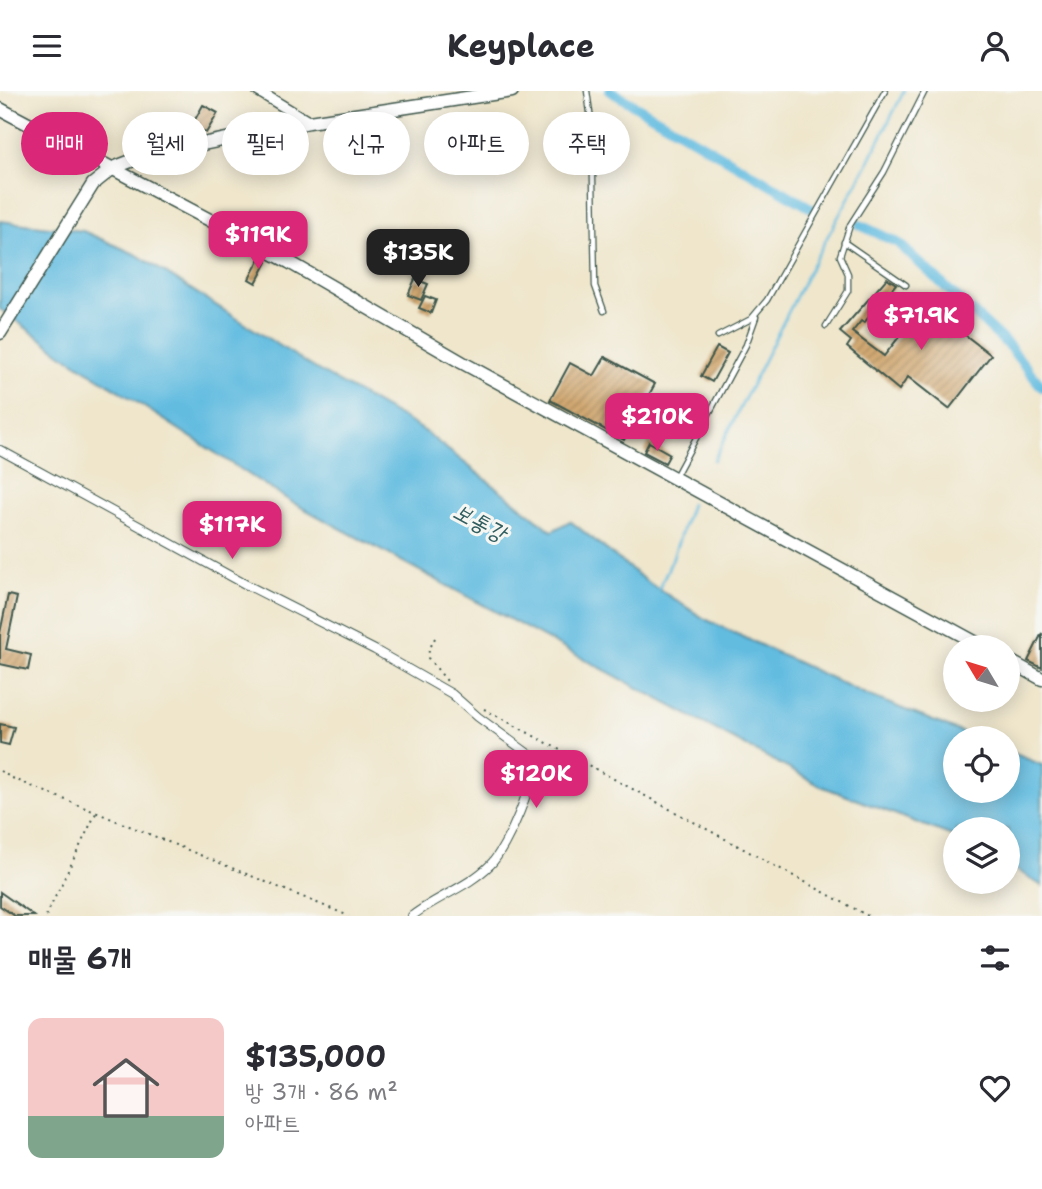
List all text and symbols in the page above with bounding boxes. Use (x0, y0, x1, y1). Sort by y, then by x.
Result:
text: Keyplace (447, 24, 595, 67)
icon: menu (28, 27, 66, 65)
icon: person (976, 27, 1014, 65)
chip: 매매 (21, 112, 108, 175)
chip: 월세 (122, 112, 208, 175)
chip: 필터 (222, 112, 309, 175)
chip: 신규 (323, 112, 410, 175)
chip: 아파트 (424, 112, 529, 175)
chip: 주택 (543, 112, 630, 175)
pin: $119K (209, 211, 307, 271)
text: $119K (225, 219, 291, 249)
pin: $135K (369, 229, 467, 289)
text: $135K (383, 237, 454, 267)
pin: $71.9K (864, 293, 978, 352)
text: $71.9K (883, 300, 959, 330)
pin: $210K (608, 393, 706, 453)
text: $210K (621, 401, 693, 431)
water label: 보통강 (448, 496, 514, 549)
pin: $117K (183, 501, 281, 561)
text: $117K (199, 509, 265, 539)
north arrow (943, 635, 1020, 712)
map controls (943, 635, 1020, 894)
button: locate (943, 726, 1020, 803)
pin: $120K (487, 751, 585, 810)
text: $120K (500, 758, 572, 788)
button: layers (943, 817, 1020, 894)
text: 매물 6개 (28, 938, 132, 979)
icon: filters (976, 939, 1014, 977)
text: $135,000 (245, 1036, 386, 1077)
icon: home (84, 1046, 168, 1130)
icon: heart (976, 1069, 1014, 1107)
text: 방 3개 · 86 m² (245, 1077, 398, 1107)
text: 아파트 (245, 1108, 301, 1138)

